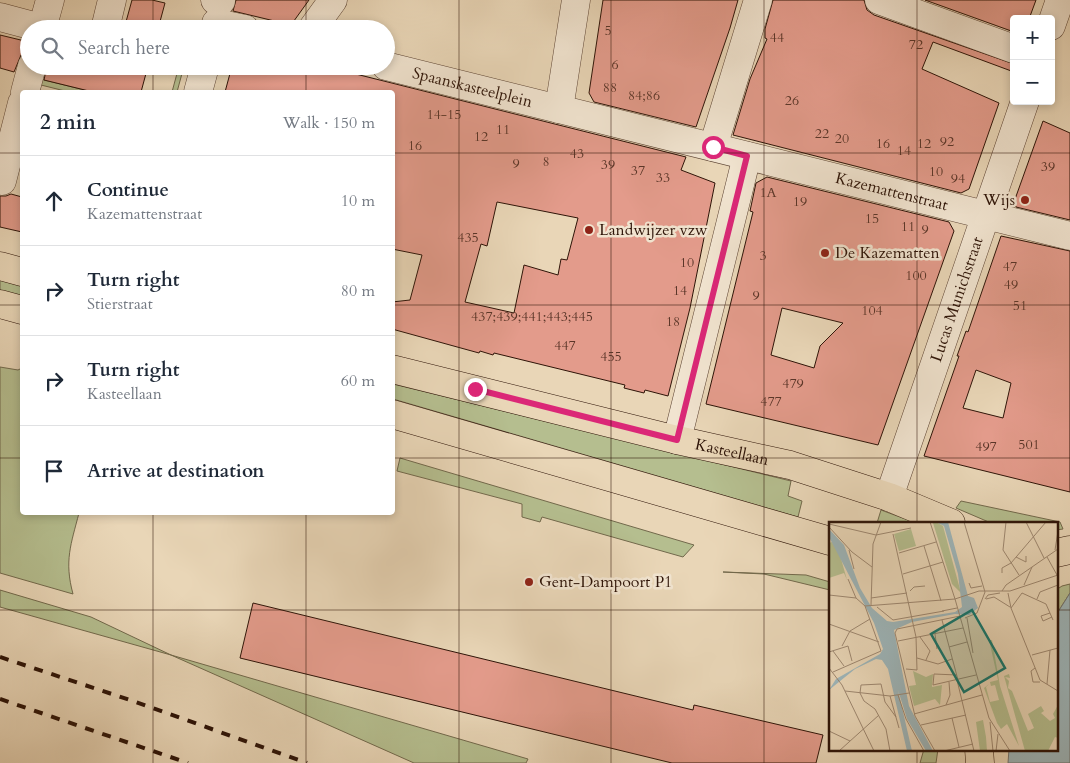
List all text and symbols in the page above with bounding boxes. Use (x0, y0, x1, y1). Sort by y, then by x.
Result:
map controls (1010, 15, 1055, 105)
button: + (1010, 15, 1055, 60)
search box (20, 20, 395, 75)
house number: 5 (604, 21, 612, 40)
house number: 44 (770, 28, 784, 47)
icon: search (38, 34, 66, 62)
text: Search here (78, 35, 170, 61)
house number: 72 (909, 35, 923, 54)
house number: 6 (611, 55, 619, 74)
button: − (1010, 60, 1055, 105)
street label: Spaanskasteelplein (410, 62, 535, 113)
house number: 88 (603, 78, 617, 97)
house number: 84;86 (628, 86, 660, 105)
house number: 26 (785, 91, 799, 110)
house number: 14-15 (427, 105, 461, 124)
text: 2 min (40, 108, 96, 137)
text: Walk · 150 m (283, 112, 375, 134)
house number: 11 (496, 120, 510, 139)
house number: 22 (815, 124, 829, 143)
house number: 12 (474, 127, 488, 146)
house number: 20 (835, 129, 849, 148)
house number: 92 (940, 132, 954, 151)
house number: 16 (876, 134, 890, 153)
house number: 12 (917, 134, 931, 153)
house number: 16 (408, 136, 422, 155)
route start (702, 136, 725, 159)
house number: 14 (897, 141, 911, 160)
house number: 43 (570, 144, 584, 163)
house number: 8 (542, 152, 550, 171)
house number: 9 (512, 154, 520, 173)
house number: 39 (601, 155, 615, 174)
house number: 39 (1041, 157, 1055, 176)
house number: 37 (631, 161, 645, 180)
house number: 10 (929, 162, 943, 181)
street label: Kazemattenstraat (833, 167, 950, 216)
house number: 33 (656, 168, 670, 187)
house number: 94 (951, 169, 965, 188)
text: Continue (87, 177, 169, 203)
house number: 1A (759, 183, 777, 202)
icon: ahead (40, 187, 68, 215)
place label: Wijs (982, 189, 1015, 211)
text: 10 m (341, 190, 375, 212)
house number: 19 (793, 192, 807, 211)
marker: Wijs (1019, 194, 1031, 206)
text: Kazemattenstraat (87, 203, 202, 225)
house number: 15 (865, 209, 879, 228)
house number: 11 (901, 217, 915, 236)
place label: Landwijzer vzw (599, 219, 708, 241)
house number: 9 (921, 220, 929, 239)
marker: Landwijzer vzw (583, 224, 595, 236)
house number: 435 (457, 228, 479, 247)
street label: Lucas Munichstraat (925, 234, 989, 365)
place label: De Kazematten (835, 242, 940, 264)
house number: 3 (759, 246, 767, 265)
marker: De Kazematten (819, 247, 831, 259)
house number: 10 (680, 253, 694, 272)
house number: 47 (1003, 257, 1017, 276)
house number: 100 (905, 266, 927, 285)
text: Turn right (87, 267, 179, 293)
house number: 49 (1004, 275, 1018, 294)
icon: right (40, 277, 68, 305)
text: 80 m (341, 280, 375, 302)
house number: 14 (673, 281, 687, 300)
house number: 9 (752, 286, 760, 305)
text: Stierstraat (87, 293, 153, 315)
house number: 51 (1013, 296, 1027, 315)
house number: 104 (861, 301, 883, 320)
house number: 437;439;441;443;445 (471, 307, 593, 326)
house number: 18 (666, 312, 680, 331)
house number: 447 (554, 336, 576, 355)
house number: 455 (600, 347, 622, 366)
text: Turn right (87, 357, 179, 383)
icon: right (40, 367, 68, 395)
text: 60 m (341, 370, 375, 392)
house number: 479 (782, 374, 804, 393)
route end (464, 378, 487, 401)
text: Kasteellaan (87, 383, 162, 405)
house number: 477 (760, 392, 782, 411)
street label: Kasteellaan (693, 433, 771, 471)
house number: 501 (1018, 435, 1040, 454)
house number: 497 (975, 437, 997, 456)
icon: arrive (40, 457, 68, 485)
text: Arrive at destination (87, 458, 264, 484)
inset map (829, 522, 1058, 750)
place label: Gent-Dampoort P1 (539, 571, 672, 593)
marker: Gent-Dampoort P1 (523, 576, 535, 588)

